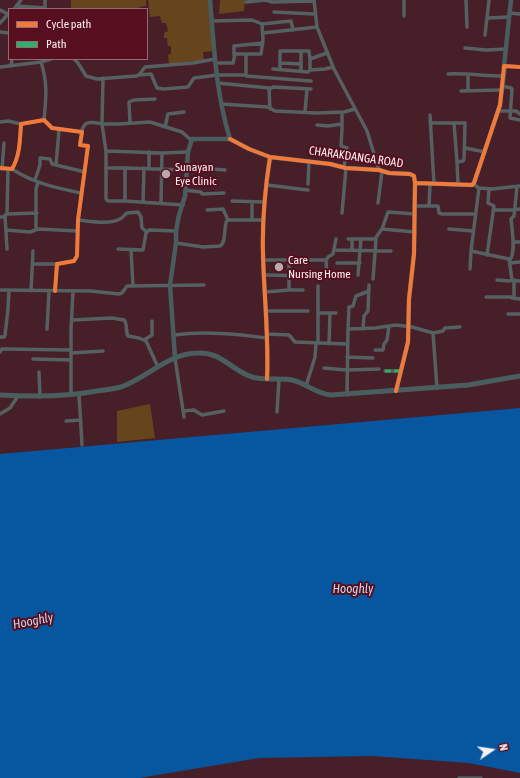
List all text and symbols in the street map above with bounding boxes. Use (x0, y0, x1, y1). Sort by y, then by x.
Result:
legend (8, 8, 148, 60)
text: Cycle path (46, 17, 91, 31)
text: Path (46, 37, 67, 51)
street label: CHARAKDANGA ROAD (308, 143, 404, 171)
place label: Sunayan Eye Clinic (175, 160, 216, 188)
marker: Sunayan Eye Clinic (160, 168, 172, 180)
place label: Care Nursing Home (288, 253, 351, 281)
marker: Care Nursing Home (273, 261, 285, 273)
water label: Hooghly (333, 581, 373, 597)
water label: Hooghly (11, 609, 55, 633)
north arrow (472, 730, 512, 770)
text: N (497, 743, 510, 752)

